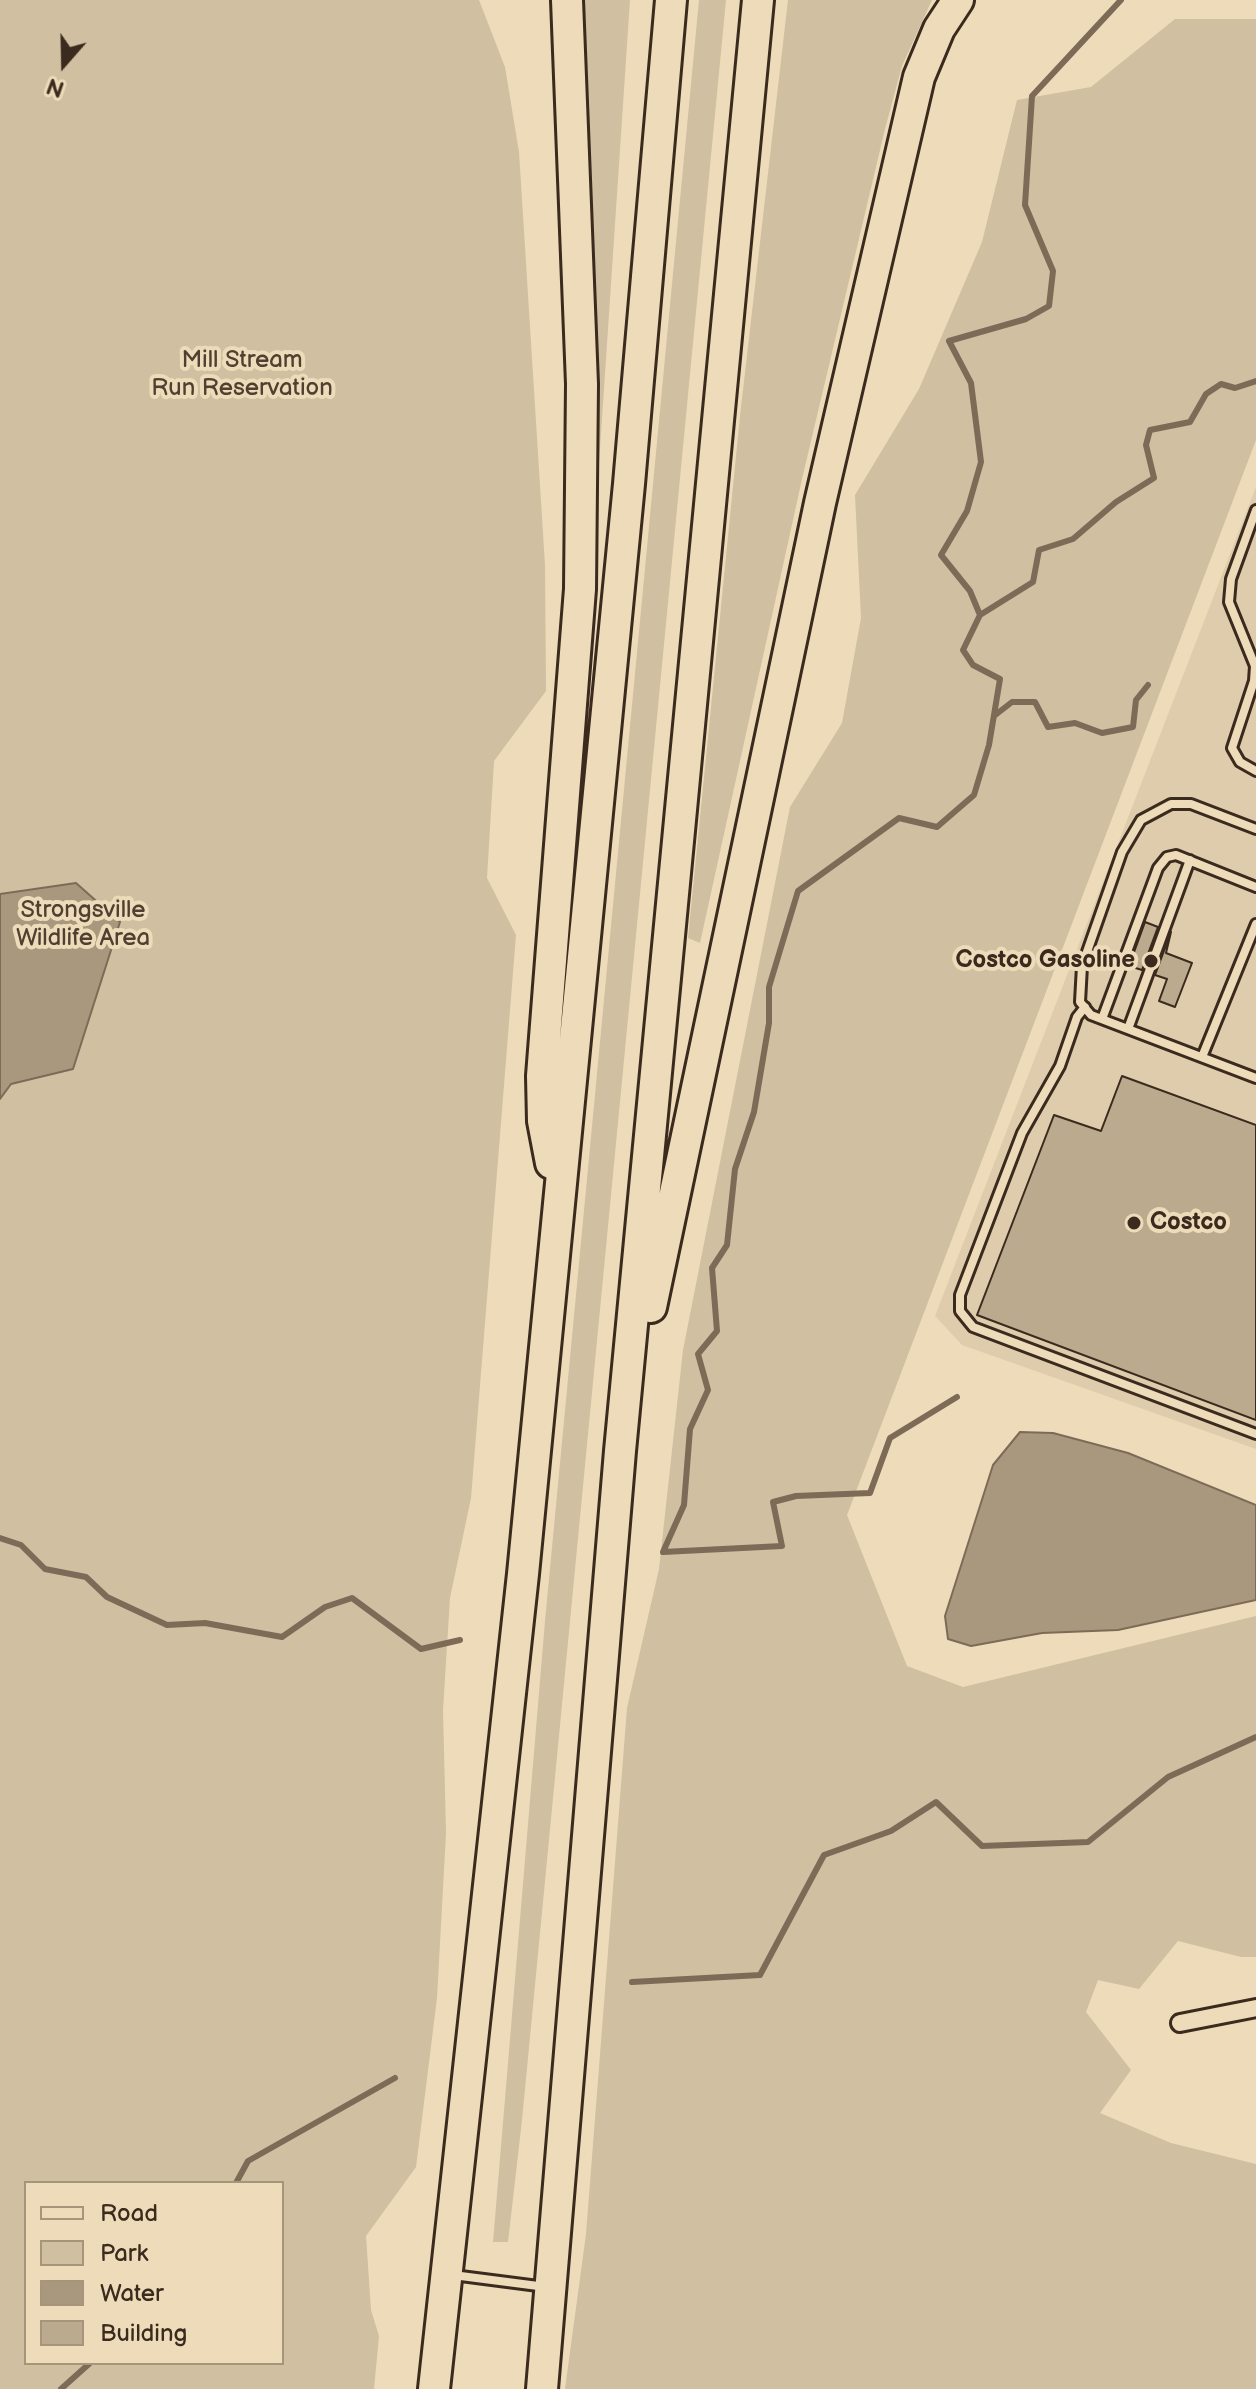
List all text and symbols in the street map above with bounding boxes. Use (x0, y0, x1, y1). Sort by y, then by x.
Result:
north arrow (24, 24, 104, 104)
text: N (43, 72, 68, 103)
park label: Mill Stream Run Reservation (151, 347, 333, 403)
park label: Strongsville Wildlife Area (16, 897, 150, 953)
place label: Costco Gasoline (956, 947, 1135, 975)
marker: Costco Gasoline (1142, 952, 1160, 970)
place label: Costco (1150, 1209, 1227, 1237)
marker: Costco (1125, 1214, 1143, 1232)
legend (24, 2181, 284, 2365)
text: Road (100, 2199, 158, 2228)
text: Park (100, 2239, 148, 2268)
text: Water (100, 2279, 164, 2308)
text: Building (100, 2319, 187, 2348)

